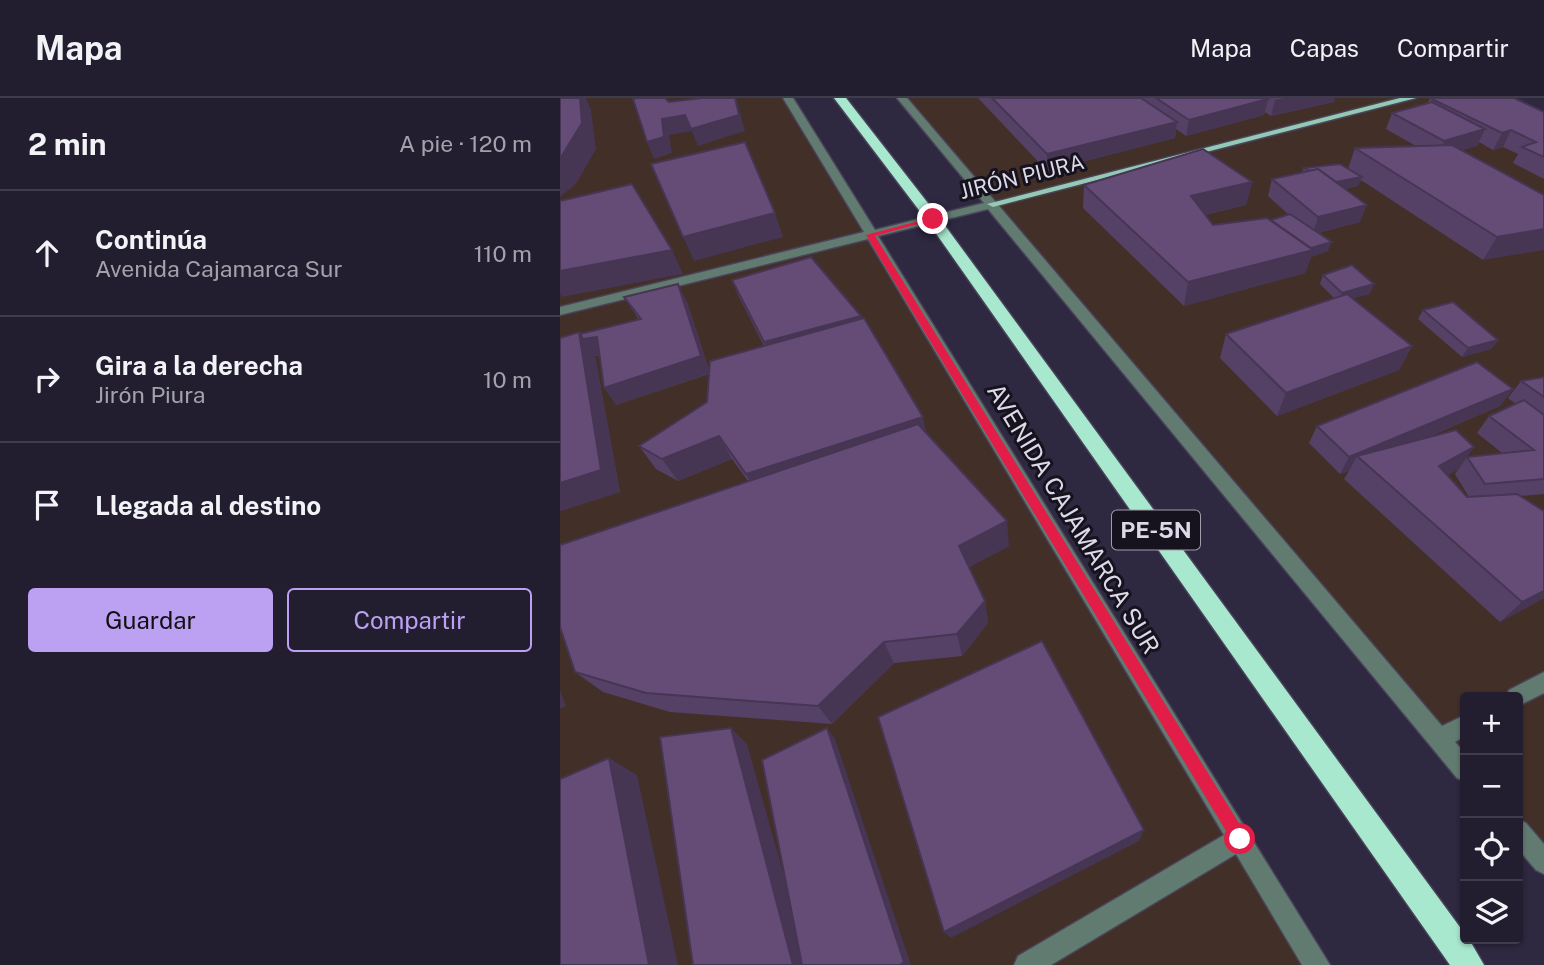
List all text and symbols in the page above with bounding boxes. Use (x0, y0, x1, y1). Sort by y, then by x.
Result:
text: Mapa (35, 29, 123, 67)
text: Mapa (1190, 34, 1252, 62)
text: Capas (1290, 34, 1359, 62)
text: Compartir (1397, 34, 1509, 62)
text: 2 min (28, 126, 107, 162)
text: A pie · 120 m (399, 130, 532, 157)
street label: JIRÓN PIURA (957, 149, 1087, 204)
route end (917, 203, 948, 234)
text: Continúa (95, 224, 207, 255)
icon: ahead (28, 234, 66, 272)
text: 110 m (474, 240, 532, 267)
text: Avenida Cajamarca Sur (95, 255, 342, 282)
text: Gira a la derecha (95, 350, 303, 381)
icon: right (28, 360, 66, 398)
text: 10 m (483, 366, 532, 393)
street label: AVENIDA CAJAMARCA SUR (982, 378, 1166, 659)
text: Jirón Piura (95, 381, 206, 408)
icon: arrive (28, 486, 66, 524)
text: Llegada al destino (95, 490, 321, 521)
road number: PE-5N (1112, 510, 1200, 550)
button: Guardar (28, 588, 273, 652)
button: Compartir (287, 588, 532, 652)
map controls (1460, 692, 1523, 944)
button: + (1460, 692, 1523, 755)
button: − (1460, 755, 1523, 818)
button: locate (1460, 818, 1523, 881)
route start (1224, 823, 1255, 854)
button: layers (1460, 881, 1523, 944)

